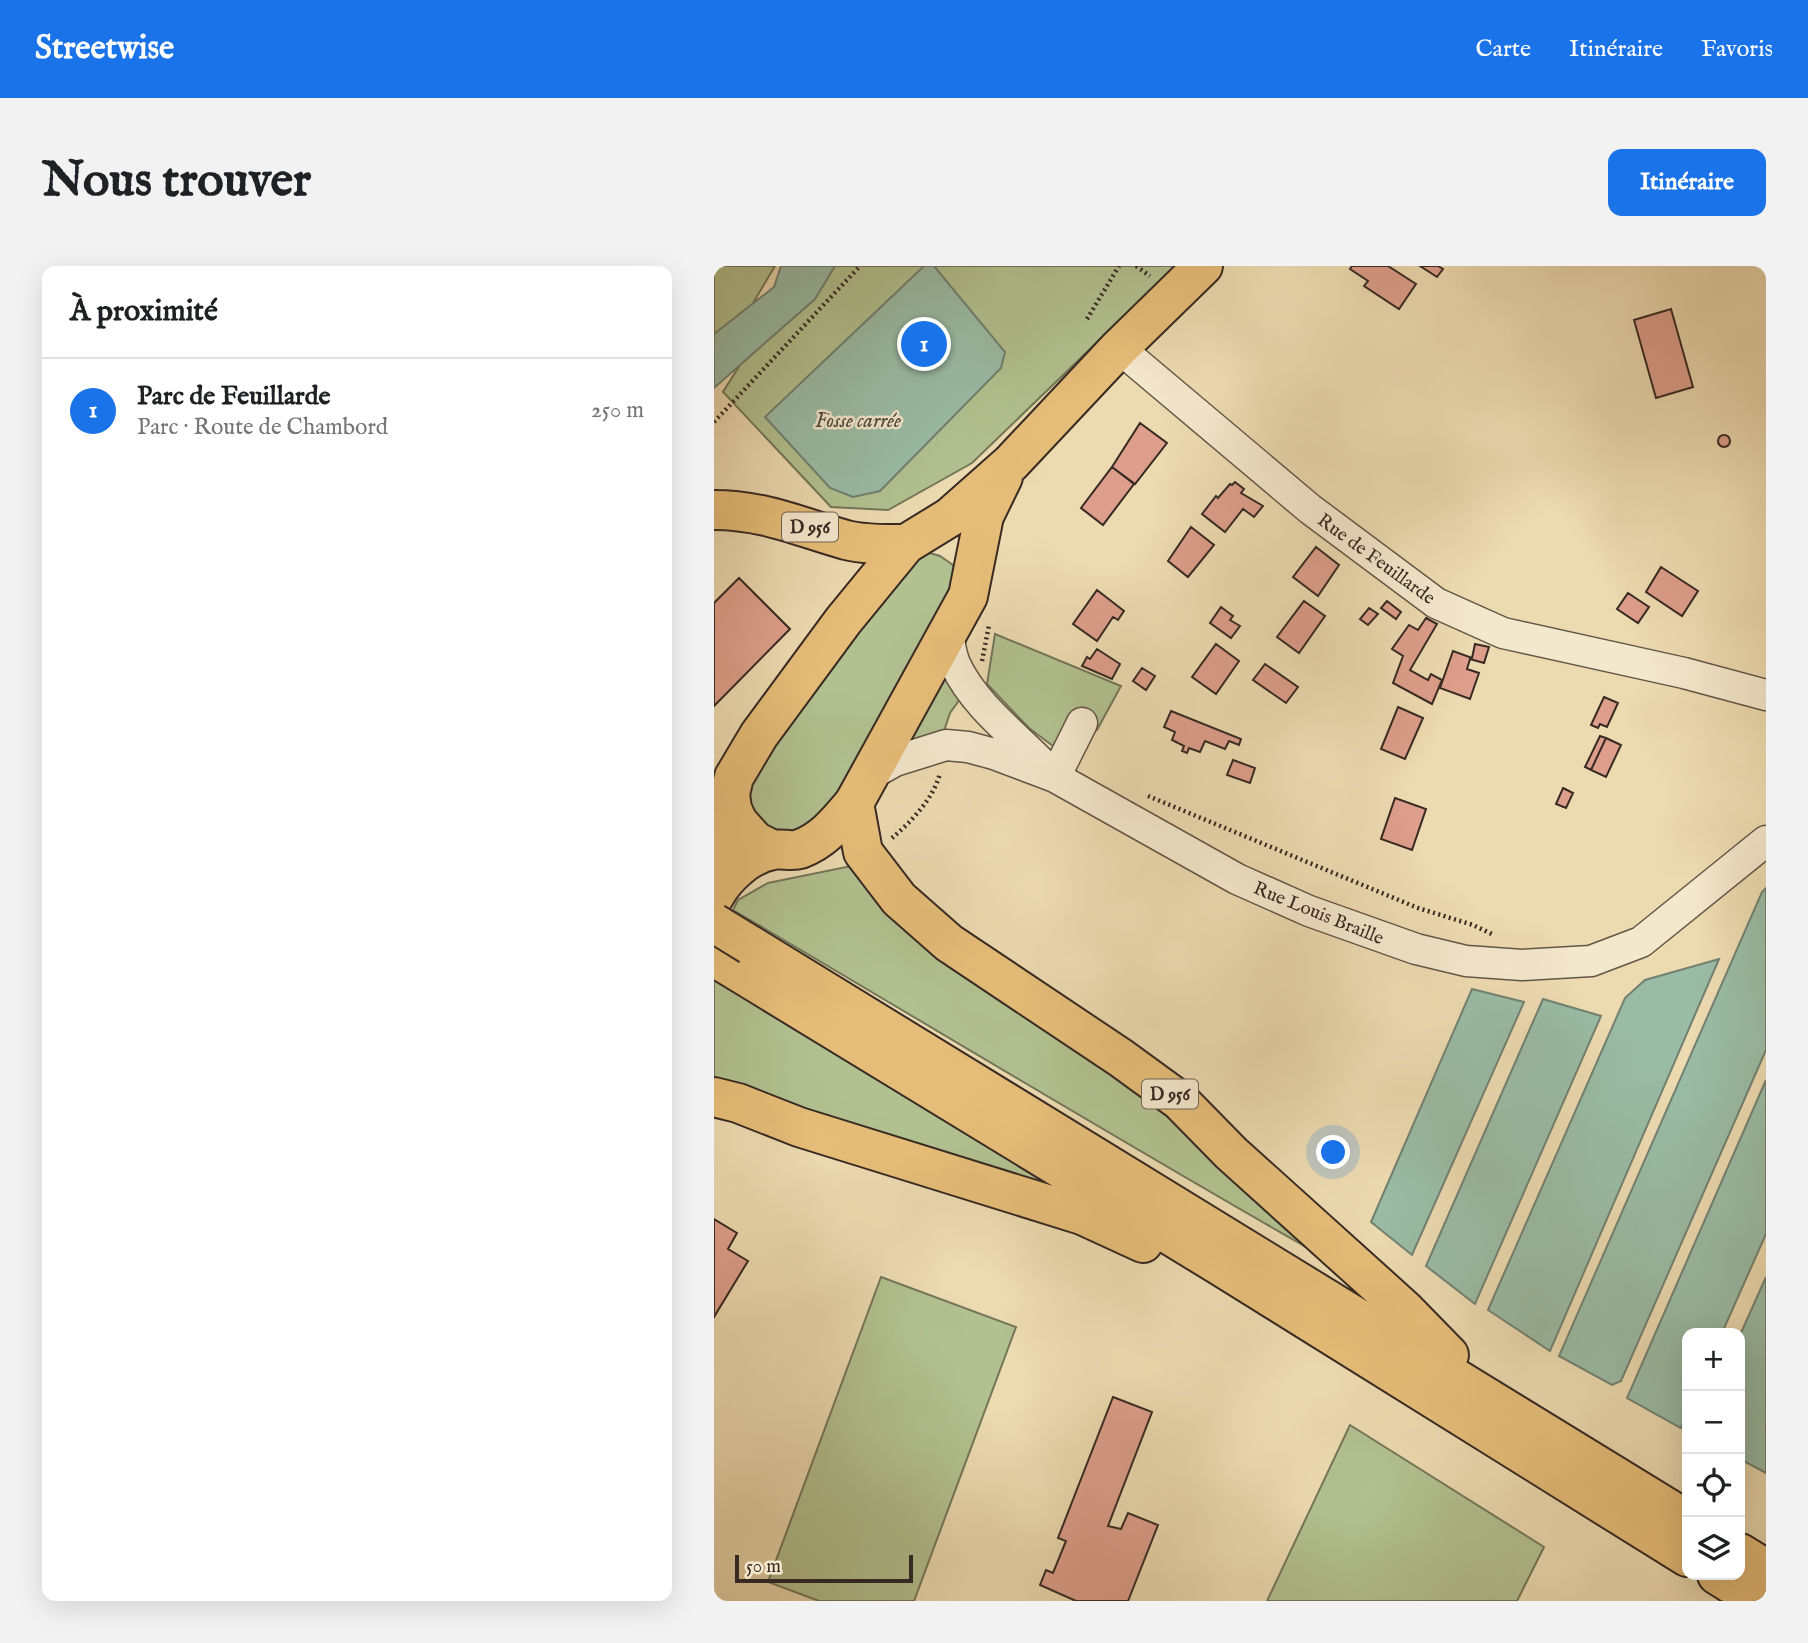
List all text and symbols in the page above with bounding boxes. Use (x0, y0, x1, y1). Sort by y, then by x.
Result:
text: Streetwise (35, 28, 174, 70)
text: Carte (1475, 34, 1531, 65)
text: Itinéraire (1569, 34, 1663, 65)
text: Favoris (1701, 34, 1773, 65)
button: Itinéraire (1608, 149, 1766, 216)
text: Nous trouver (42, 151, 311, 213)
text: À proximité (70, 293, 218, 331)
pin: 1 (901, 318, 947, 370)
text: Parc de Feuillarde (137, 380, 330, 413)
text: 1 (89, 396, 97, 425)
text: 250 m (591, 396, 644, 425)
water label: Fosse carrée (815, 408, 901, 435)
text: Parc · Route de Chambord (137, 413, 388, 442)
street label: Rue de Feuillarde (1312, 509, 1440, 611)
road number: D 956 (782, 512, 838, 542)
street label: Rue Louis Braille (1250, 877, 1387, 951)
road number: D 956 (1142, 1080, 1198, 1108)
your location (1316, 1135, 1350, 1169)
map controls (1682, 1328, 1745, 1580)
button: + (1682, 1328, 1745, 1391)
button: − (1682, 1391, 1745, 1454)
button: locate (1682, 1454, 1745, 1517)
button: layers (1682, 1517, 1745, 1580)
scale bar (735, 1552, 914, 1584)
text: 50 m (746, 1555, 781, 1579)

